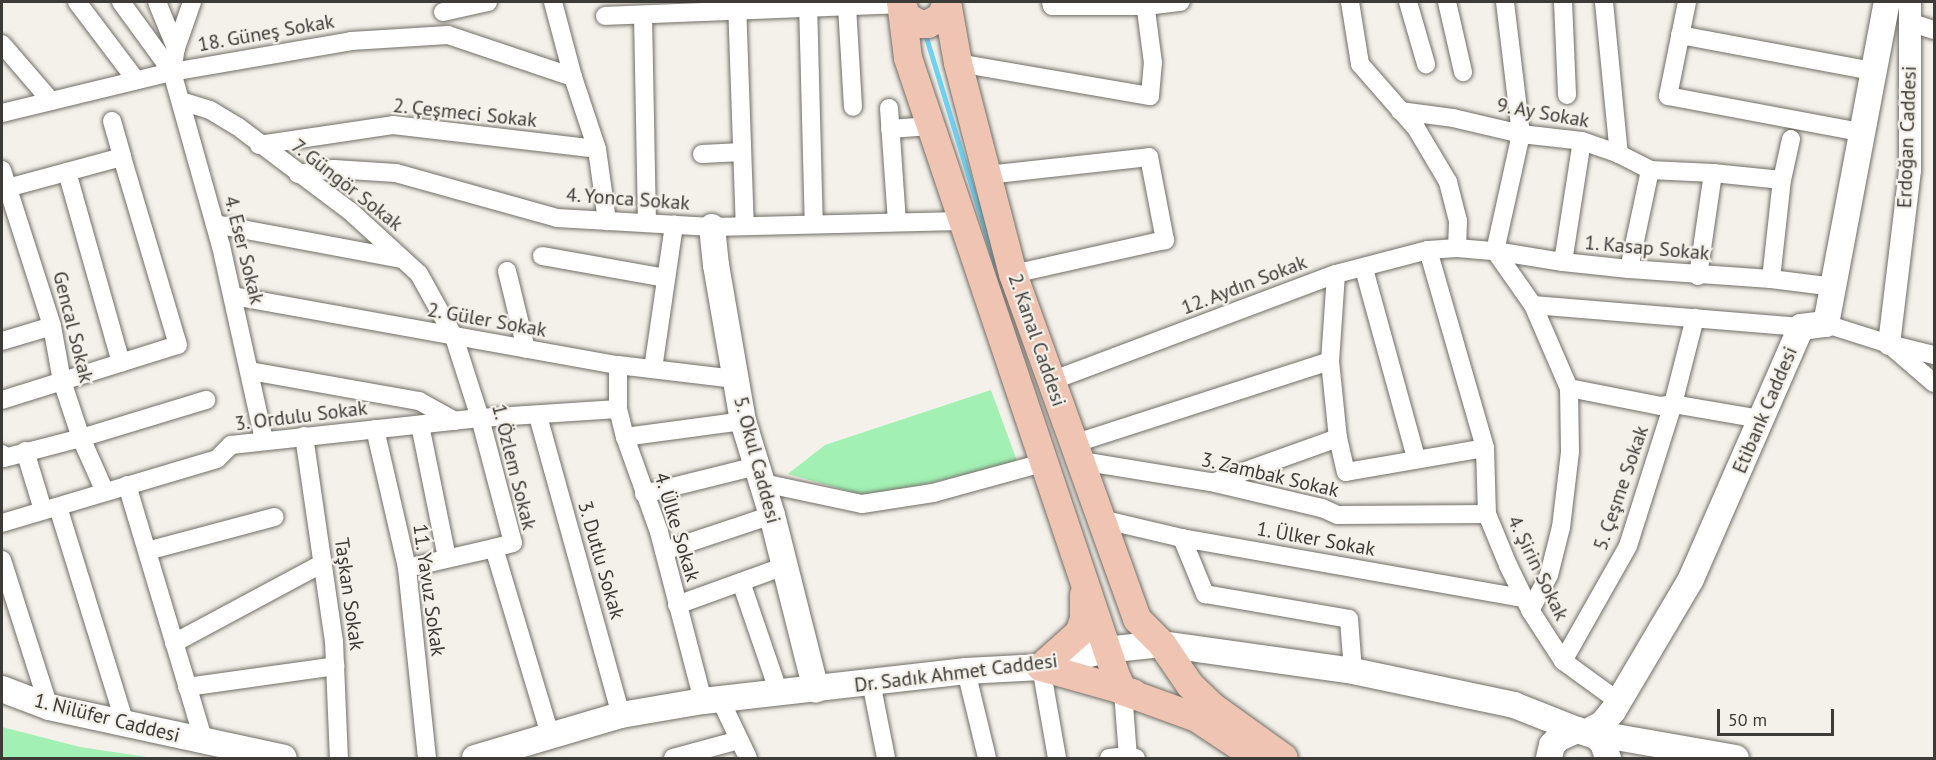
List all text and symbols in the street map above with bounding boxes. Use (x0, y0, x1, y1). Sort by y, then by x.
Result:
street label: 18. Güneş Sokak (195, 9, 337, 57)
street label: Erdoğan Caddesi (1893, 65, 1921, 209)
street label: 2. Çeşmeci Sokak (391, 93, 539, 133)
street label: 9. Ay Sokak (1493, 93, 1593, 133)
street label: 7. Güngör Sokak (286, 134, 408, 236)
street label: 4. Yonca Sokak (564, 183, 692, 215)
street label: 4. Eser Sokak (219, 193, 269, 307)
street label: 1. Kasap Sokak (1583, 231, 1711, 265)
street label: 12. Aydın Sokak (1177, 250, 1311, 320)
street label: Gencal Sokak (48, 269, 98, 385)
street label: 2. Kanal Caddesi (1003, 270, 1071, 410)
street label: 2. Güler Sokak (425, 298, 549, 342)
street label: Etibank Caddesi (1727, 343, 1803, 477)
street label: 5. Okul Caddesi (728, 393, 786, 527)
street label: 3. Ordulu Sokak (233, 396, 369, 436)
street label: 1. Özlem Sokak (487, 401, 541, 533)
street label: 5. Çeşme Sokak (1588, 422, 1654, 554)
street label: 3. Zambak Sokak (1198, 447, 1342, 503)
street label: 4. Ülke Sokak (649, 469, 705, 585)
street label: 3. Dutlu Sokak (572, 497, 630, 623)
street label: 4. Şirin Sokak (1502, 511, 1574, 625)
street label: 1. Ülker Sokak (1254, 517, 1378, 561)
street label: 11. Yavuz Sokak (408, 521, 450, 659)
street label: Taşkan Sokak (329, 536, 369, 652)
street label: Dr. Sadık Ahmet Caddesi (852, 648, 1060, 698)
street label: 1. Nilüfer Caddesi (31, 688, 183, 748)
scale bar (1720, 697, 1837, 735)
text: 50 m (1728, 708, 1767, 731)

